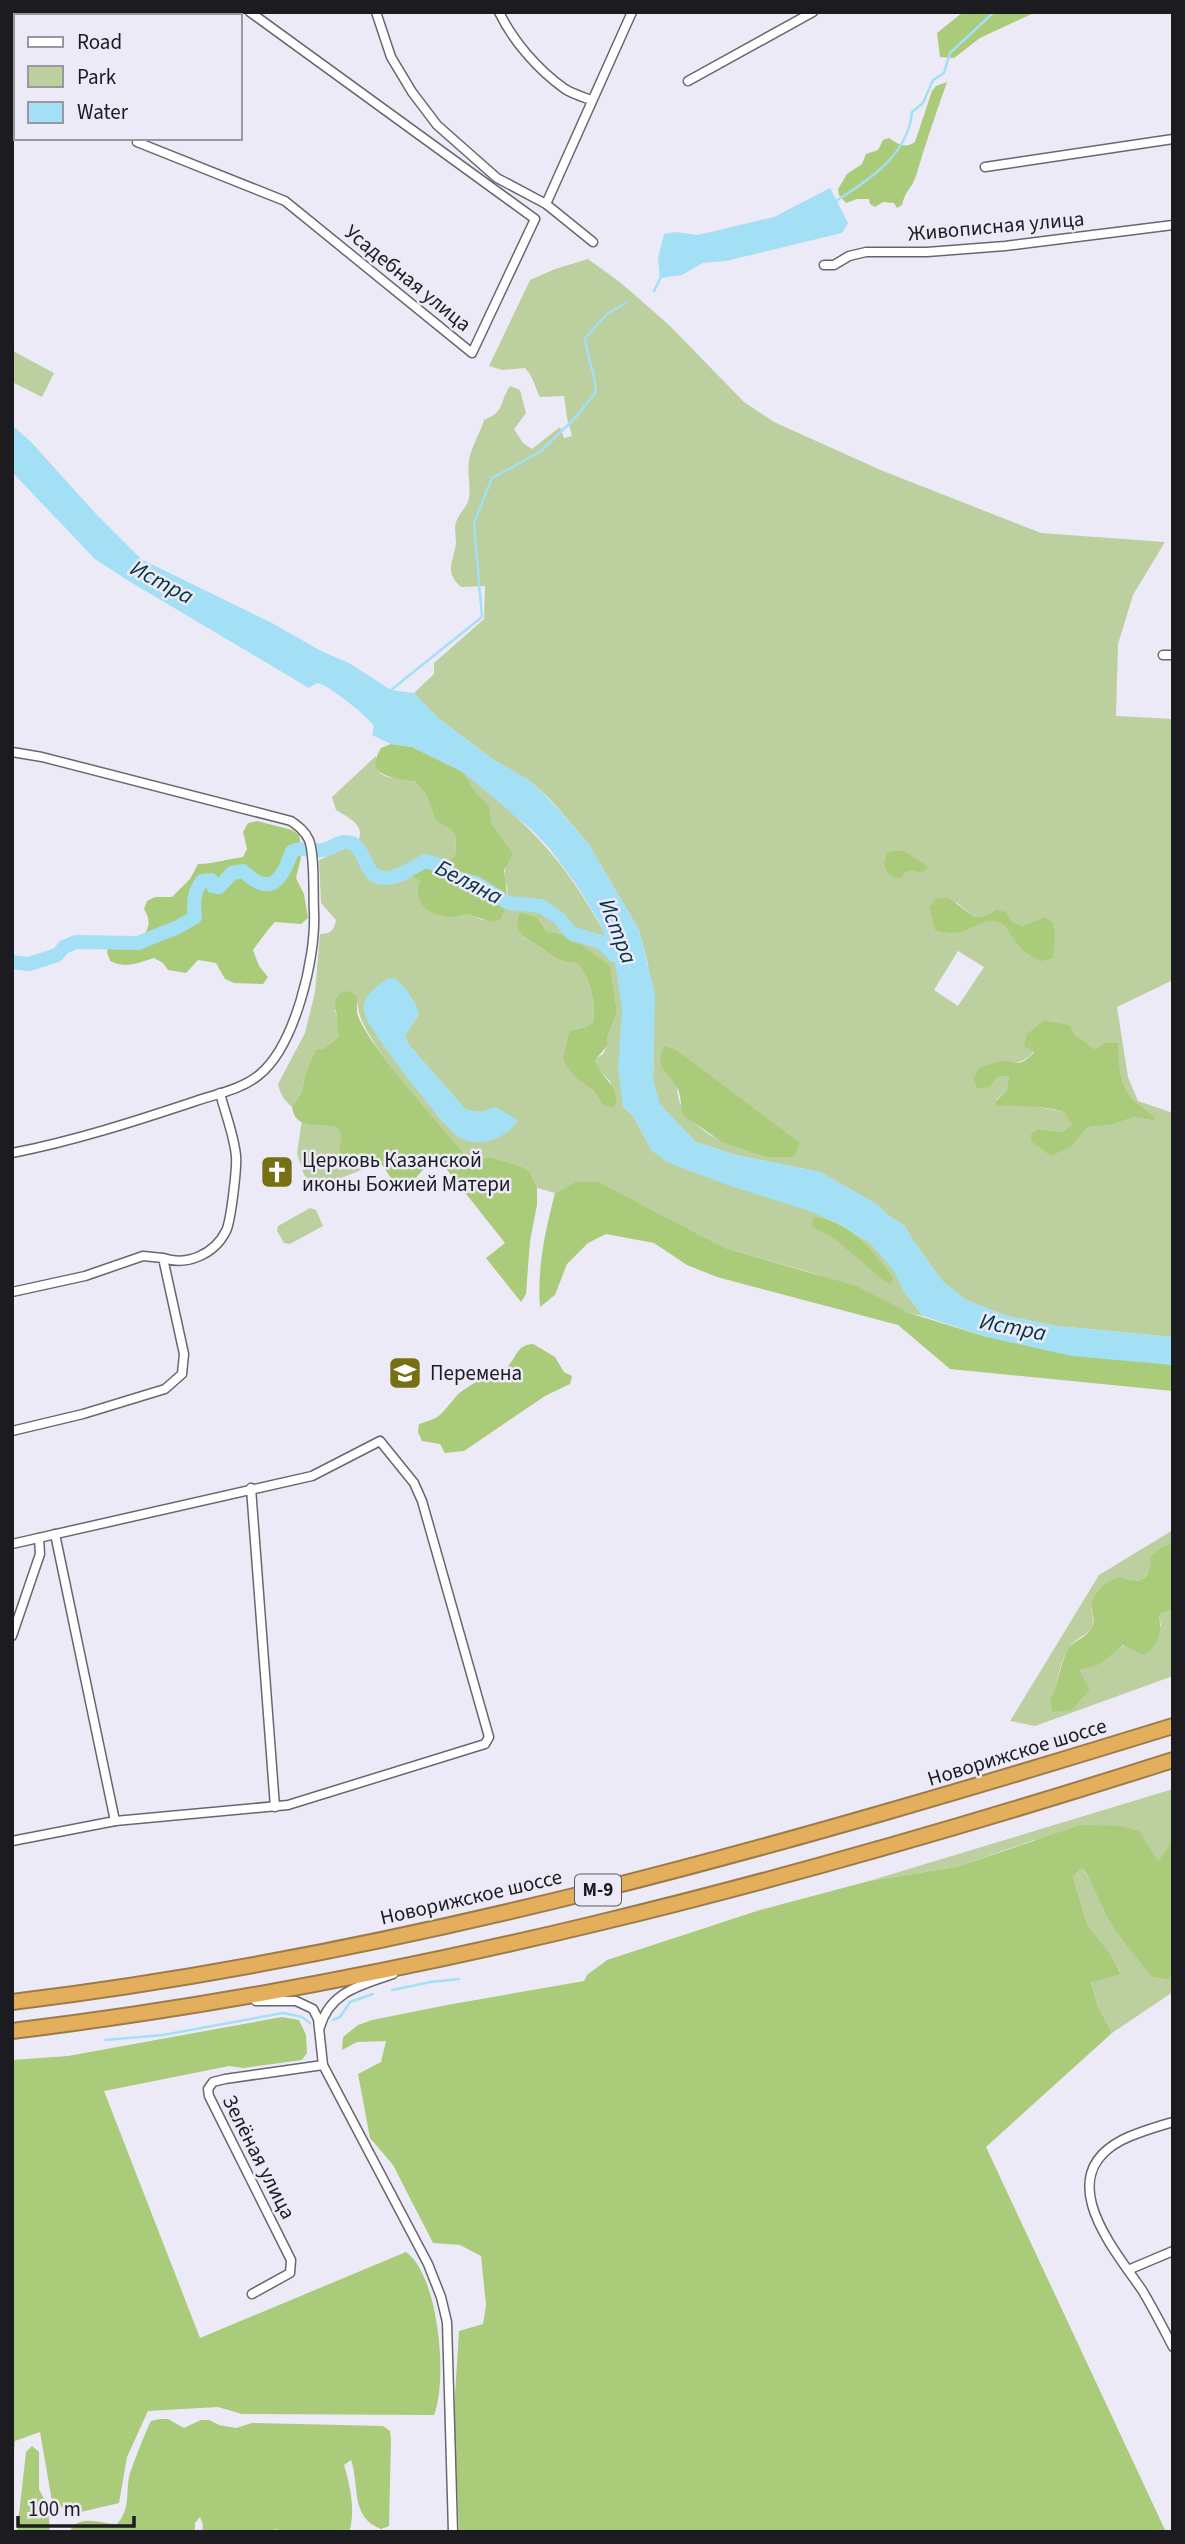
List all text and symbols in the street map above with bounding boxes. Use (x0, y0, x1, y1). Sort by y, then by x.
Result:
legend (14, 14, 242, 140)
text: Road (77, 27, 122, 57)
text: Park (77, 62, 117, 92)
text: Water (77, 97, 129, 127)
street label: Живописная улица (907, 203, 1085, 249)
street label: Усадебная улица (338, 217, 478, 339)
water label: Истра (124, 552, 200, 612)
water label: Беляна (430, 851, 508, 913)
water label: Истра (590, 894, 646, 968)
place label: Церковь Казанской иконы Божией Матери (302, 1145, 511, 1199)
church icon: Церковь Казанской иконы Божией Матери (258, 1153, 296, 1191)
water label: Истра (977, 1304, 1049, 1350)
school or university icon: Перемена (386, 1354, 424, 1392)
place label: Перемена (430, 1358, 522, 1388)
street label: Новорижское шоссе (924, 1710, 1110, 1794)
street label: Новорижское шоссе (377, 1861, 565, 1933)
road number: М-9 (575, 1874, 621, 1906)
street label: Зелёная улица (215, 2090, 303, 2224)
scale bar (18, 2484, 133, 2528)
text: 100 m (28, 2494, 81, 2524)

